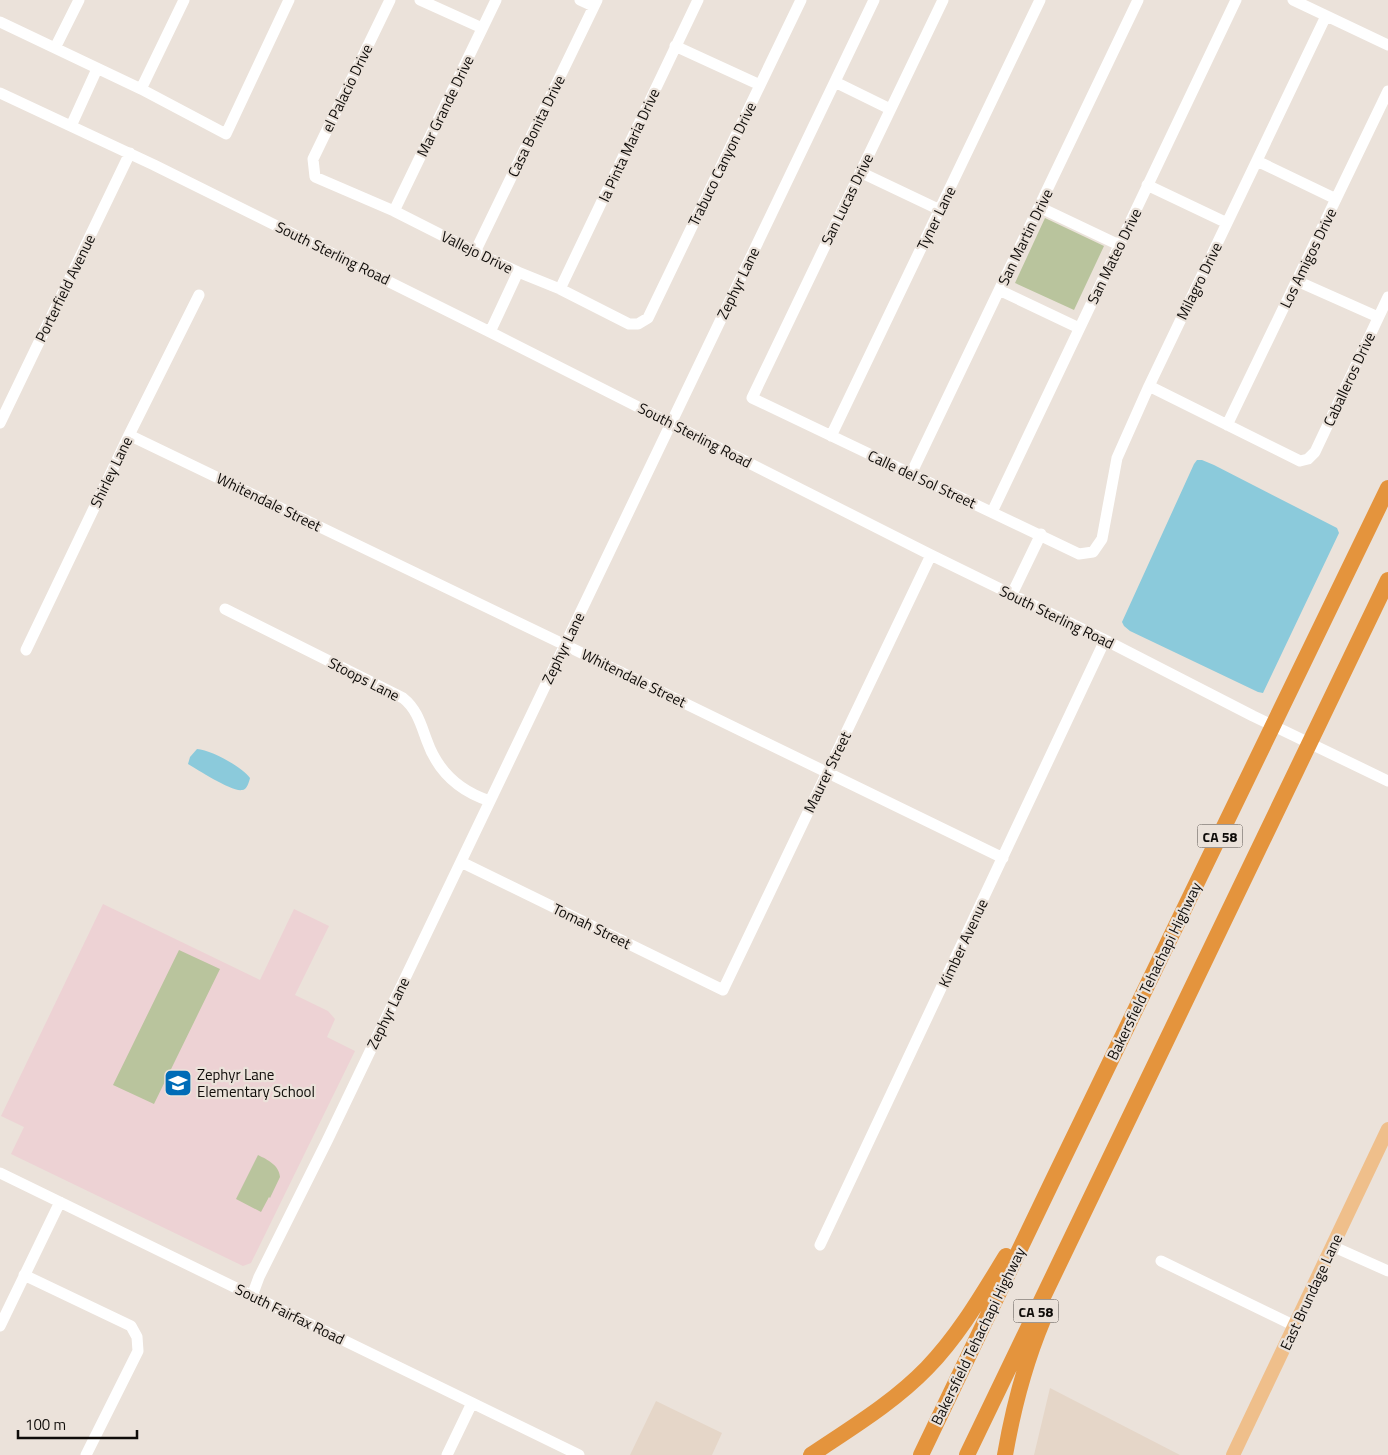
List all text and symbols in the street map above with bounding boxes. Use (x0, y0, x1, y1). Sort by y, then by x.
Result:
street label: el Palacio Drive (316, 40, 378, 136)
street label: Mar Grande Drive (411, 51, 479, 161)
street label: Casa Bonita Drive (501, 71, 571, 181)
street label: la Pinta Maria Drive (593, 85, 665, 205)
street label: Trabuco Canyon Drive (682, 98, 762, 230)
street label: San Lucas Drive (815, 149, 879, 249)
street label: Tyner Lane (911, 182, 961, 254)
street label: San Martin Drive (992, 185, 1058, 289)
street label: San Mateo Drive (1081, 204, 1147, 308)
street label: Los Amigos Drive (1274, 204, 1342, 312)
street label: South Sterling Road (272, 215, 394, 291)
street label: Vallejo Drive (437, 225, 517, 279)
street label: Porterfield Avenue (29, 230, 101, 346)
street label: Milagro Drive (1170, 238, 1228, 324)
street label: Zephyr Lane (711, 243, 765, 323)
street label: Caballeros Drive (1317, 328, 1381, 430)
street label: South Sterling Road (634, 396, 756, 474)
street label: Shirley Lane (84, 433, 138, 511)
street label: Calle del Sol Street (864, 444, 981, 515)
street label: Whitendale Street (213, 467, 326, 538)
street label: South Sterling Road (996, 579, 1118, 655)
street label: Zephyr Lane (536, 608, 590, 688)
street label: Whitendale Street (578, 643, 691, 714)
street label: Stoops Lane (324, 651, 404, 707)
street label: Maurer Street (797, 727, 857, 817)
road number: CA 58 (1198, 824, 1242, 848)
street label: Bakersfield Tehachapi Highway (1101, 878, 1207, 1064)
street label: Kimber Avenue (932, 895, 994, 991)
street label: Tomah Street (549, 897, 636, 955)
street label: Zephyr Lane (361, 973, 415, 1053)
place label: Zephyr Lane Elementary School (197, 1063, 315, 1103)
school or university icon: Zephyr Lane Elementary School (163, 1068, 193, 1098)
street label: East Brundage Lane (1274, 1230, 1348, 1354)
street label: Bakersfield Tehachapi Highway (925, 1243, 1031, 1429)
street label: South Fairfax Road (231, 1278, 349, 1350)
road number: CA 58 (1014, 1300, 1058, 1322)
scale bar (18, 1408, 136, 1440)
text: 100 m (25, 1413, 66, 1436)

